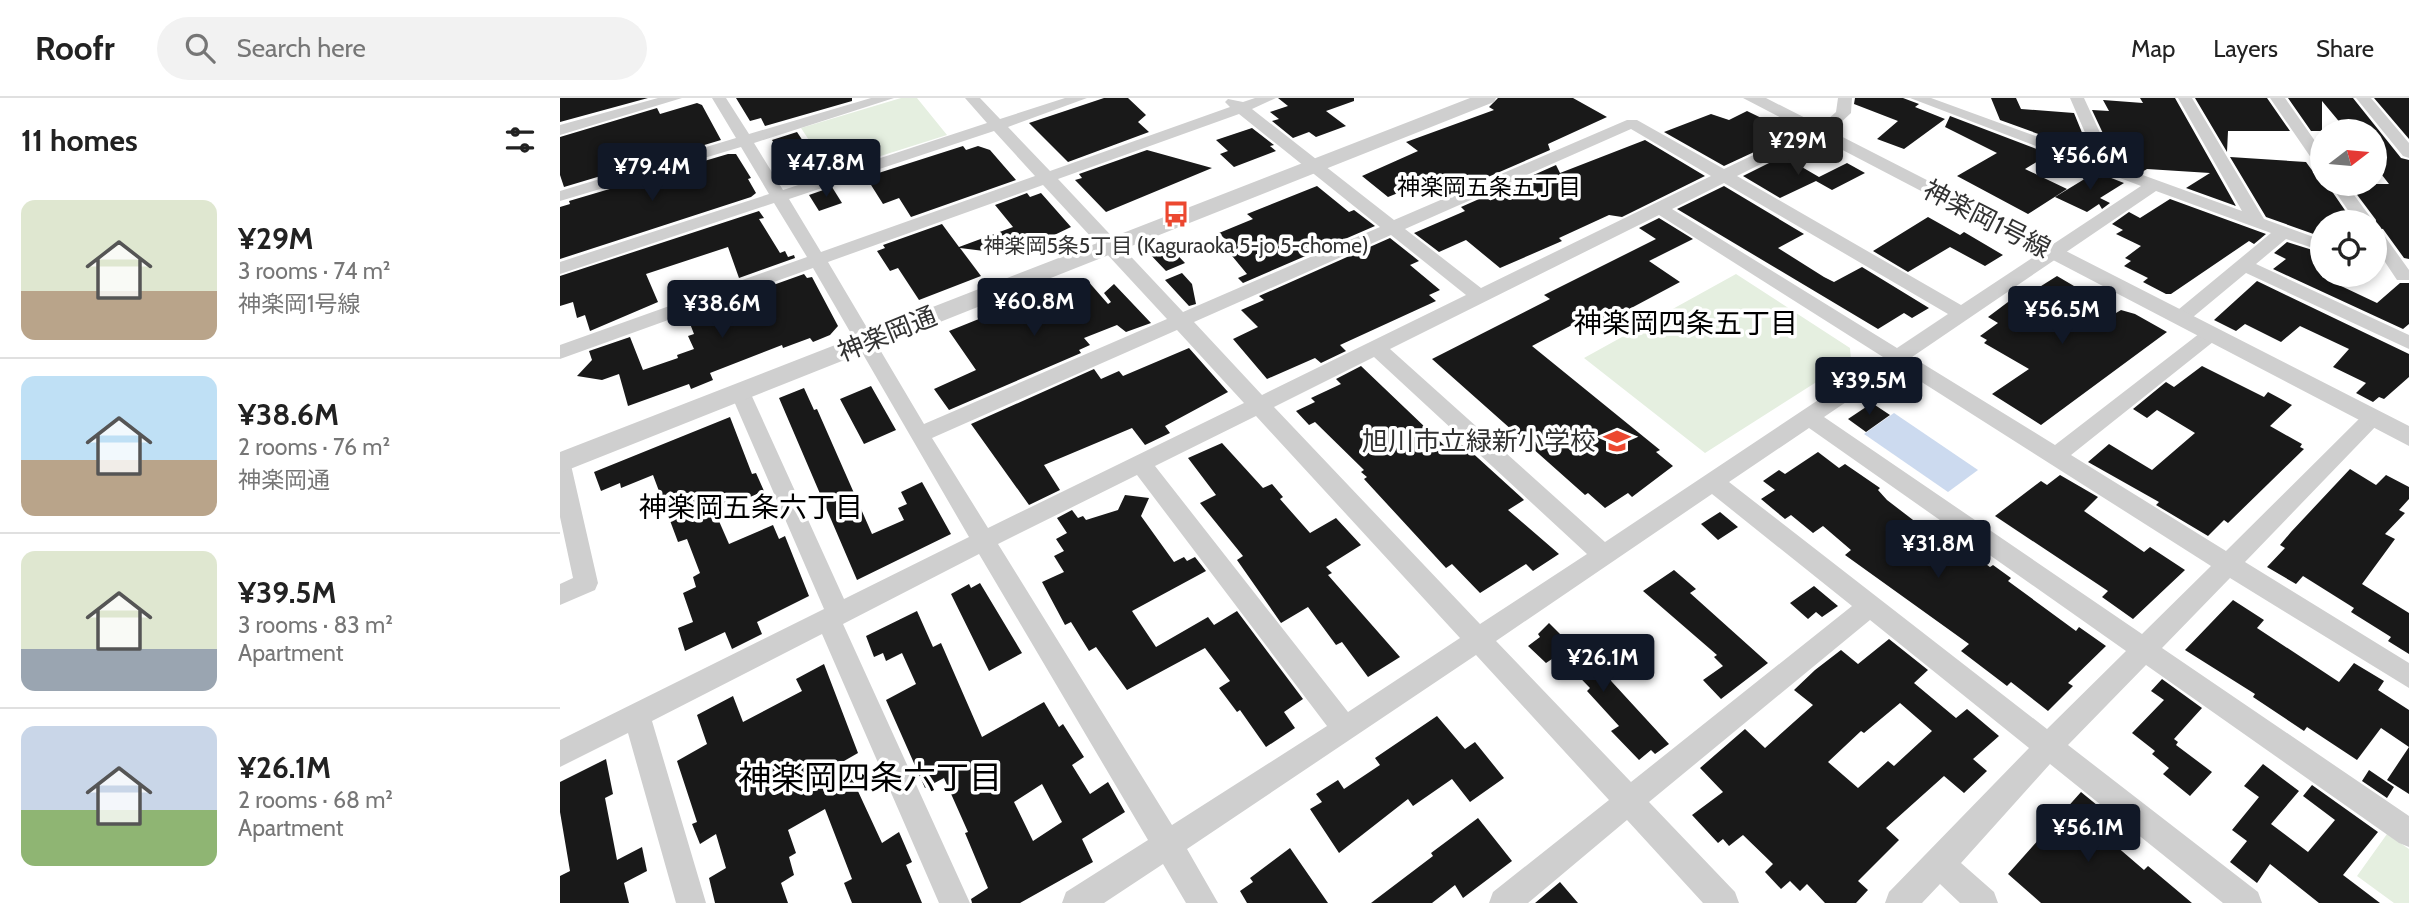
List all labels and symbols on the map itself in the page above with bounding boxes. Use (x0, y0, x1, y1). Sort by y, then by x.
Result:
pin: ¥29M (1757, 118, 1839, 177)
north arrow (2310, 119, 2387, 196)
pin: ¥56.6M (2033, 132, 2147, 192)
pin: ¥47.8M (769, 140, 883, 199)
pin: ¥79.4M (595, 144, 709, 203)
district label: 神楽岡五条五丁目 (1397, 173, 1581, 201)
street label: 神楽岡1号線 (1918, 173, 2056, 265)
bus stop icon: 神楽岡5条5丁目 (Kaguraoka 5-jo 5-chome) (1161, 199, 1191, 229)
place label: 神楽岡5条5丁目 (Kaguraoka 5-jo 5-chome) (983, 233, 1369, 259)
pin: ¥60.8M (977, 278, 1091, 338)
pin: ¥38.6M (665, 280, 779, 340)
pin: ¥56.5M (2005, 286, 2119, 346)
street label: 神楽岡通 (833, 300, 941, 368)
district label: 神楽岡四条五丁目 (1574, 306, 1798, 340)
pin: ¥39.5M (1812, 358, 1926, 417)
place label: 旭川市立緑新小学校 (1362, 425, 1596, 457)
school or university icon: 旭川市立緑新小学校 (1602, 426, 1632, 456)
district label: 神楽岡五条六丁目 (639, 490, 863, 524)
pin: ¥31.8M (1881, 520, 1995, 580)
pin: ¥26.1M (1546, 634, 1660, 694)
district label: 神楽岡四条六丁目 (738, 757, 1002, 797)
pin: ¥56.1M (2031, 804, 2145, 864)

